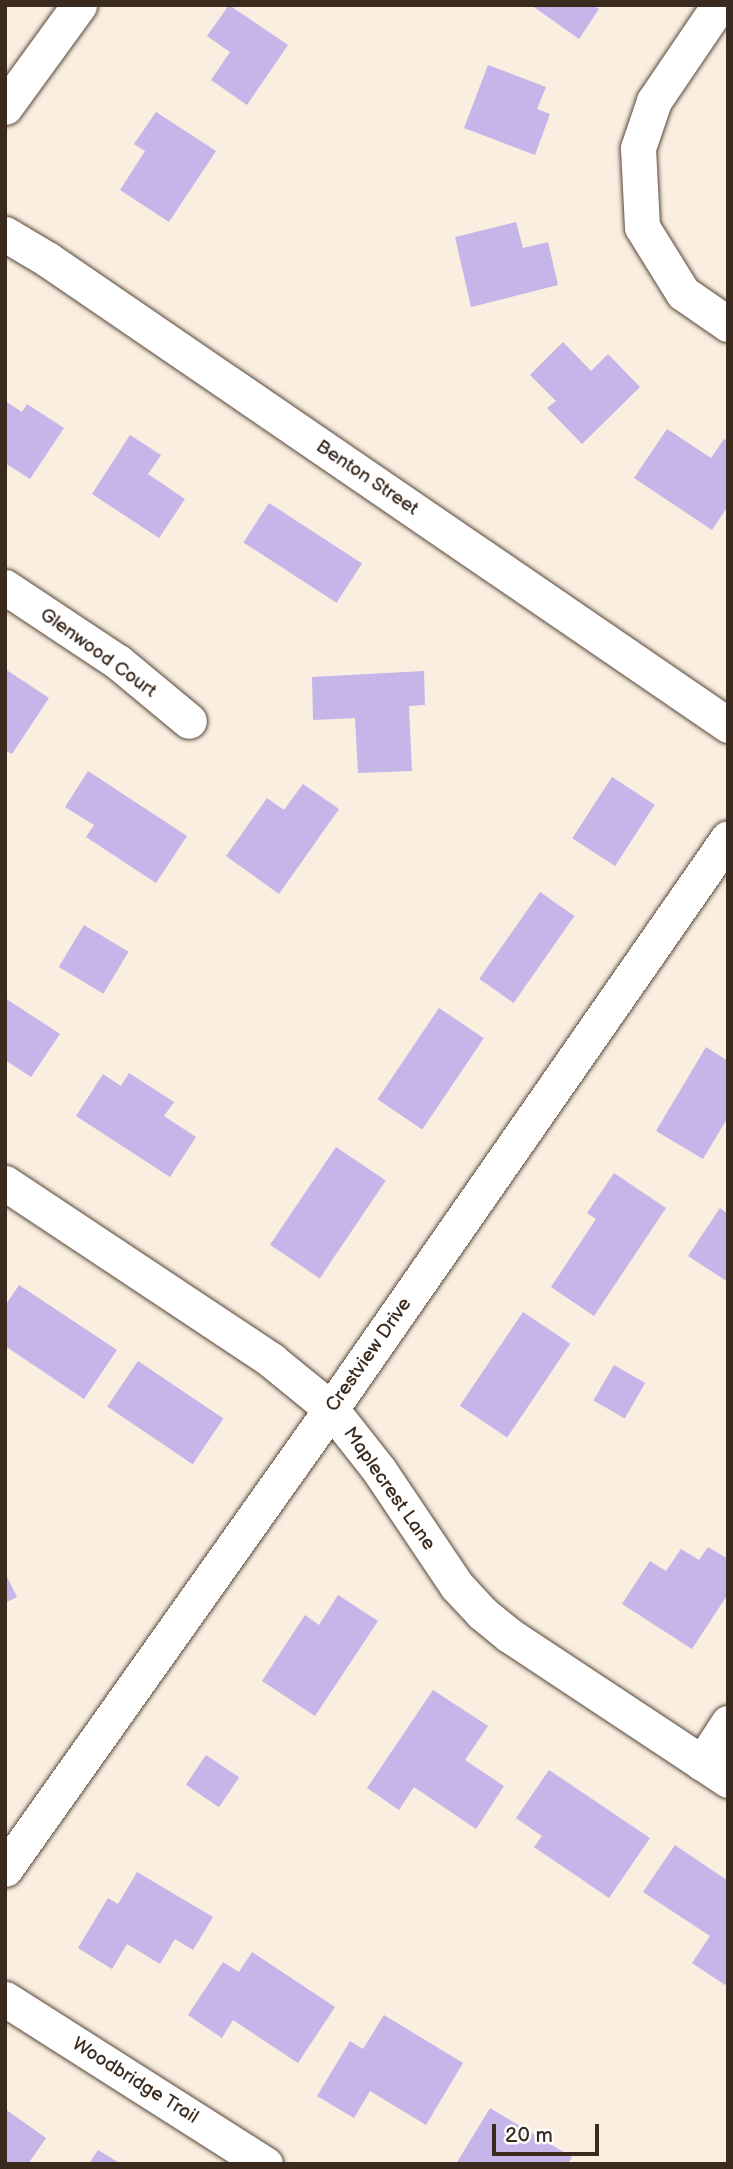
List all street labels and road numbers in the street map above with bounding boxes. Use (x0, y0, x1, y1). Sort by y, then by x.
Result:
street label: Benton Street (311, 435, 423, 521)
street label: Glenwood Court (35, 603, 161, 703)
street label: Crestview Drive (321, 1294, 417, 1416)
street label: Maplecrest Lane (338, 1423, 440, 1555)
street label: Woodbridge Trail (67, 2033, 203, 2129)

